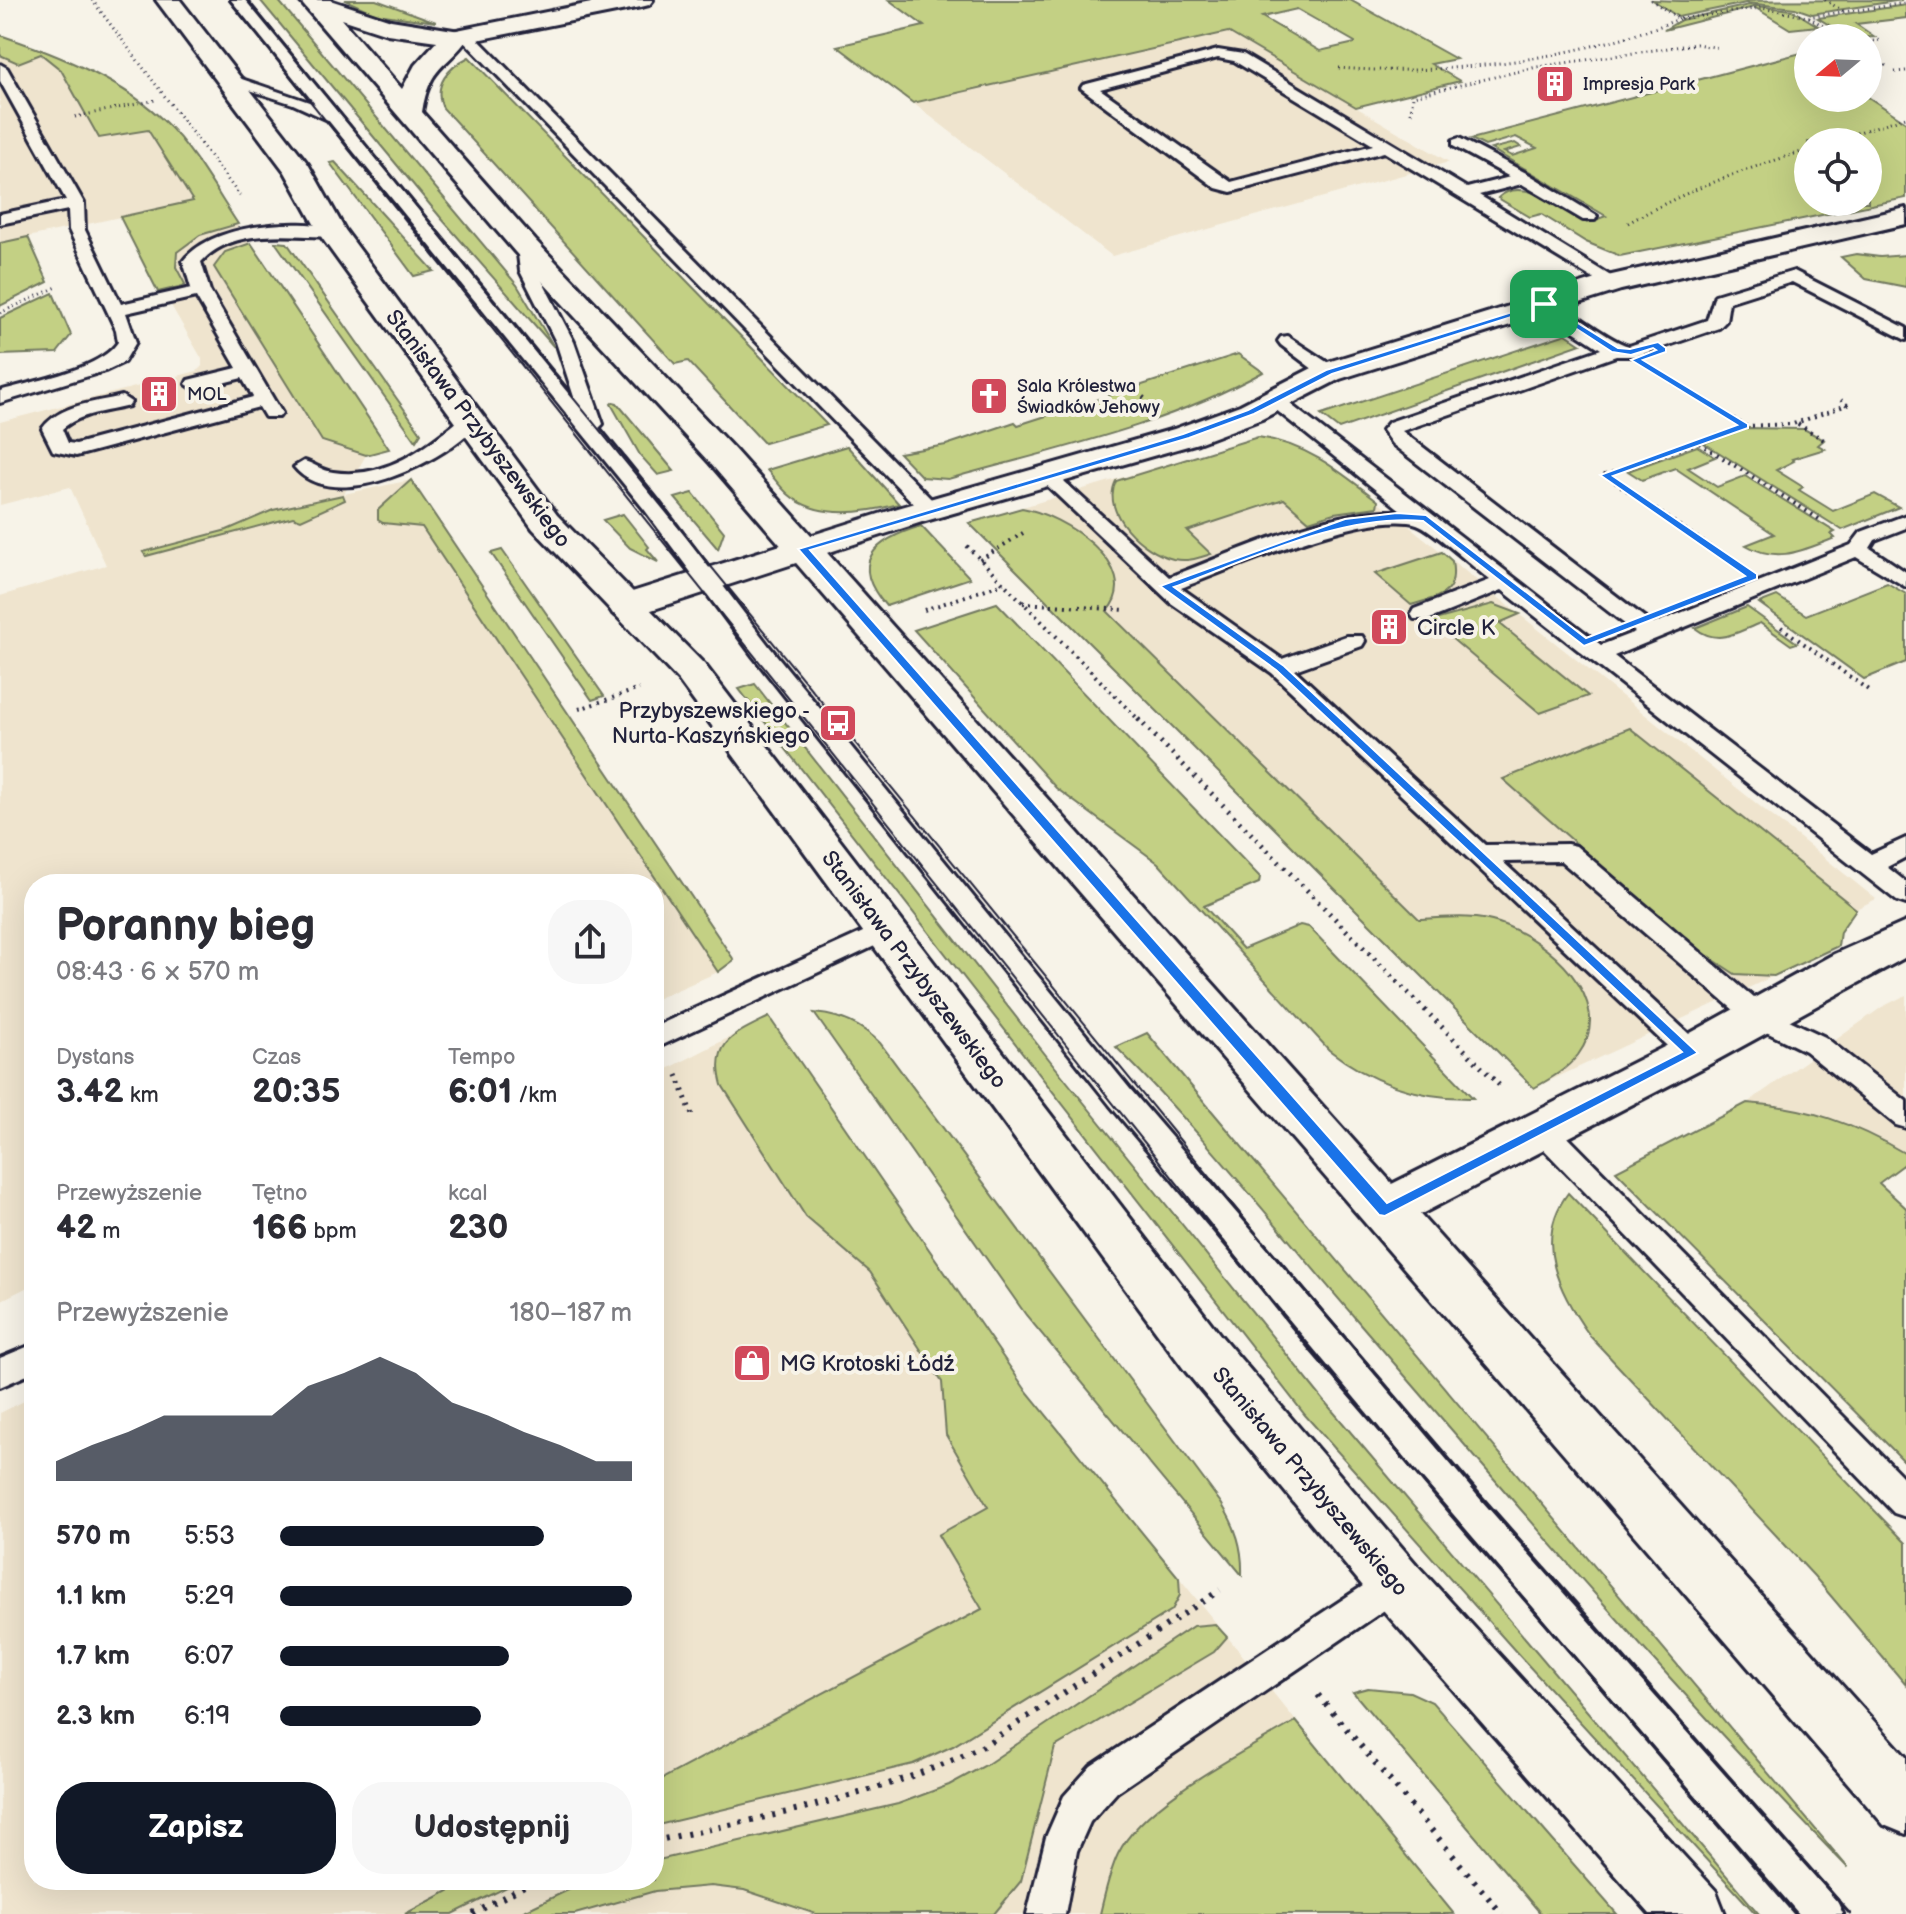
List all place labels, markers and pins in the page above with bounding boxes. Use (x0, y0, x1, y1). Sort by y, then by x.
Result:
building icon: Impresja Park (1534, 63, 1576, 105)
place label: Impresja Park (1583, 74, 1695, 95)
pin (1510, 270, 1578, 338)
building icon: MOL (138, 373, 180, 415)
church icon: Sala Królestwa Świadków Jehowy (968, 375, 1010, 417)
place label: Sala Królestwa Świadków Jehowy (1017, 376, 1161, 418)
place label: MOL (187, 384, 227, 405)
building icon: Circle K (1368, 606, 1410, 648)
place label: Circle K (1417, 615, 1496, 642)
place label: Przybyszewskiego - Nurta-Kaszyńskiego (612, 698, 810, 750)
bus stop icon: Przybyszewskiego - Nurta-Kaszyńskiego (817, 702, 859, 744)
shop icon: MG Krotoski Łódź (731, 1342, 773, 1384)
place label: MG Krotoski Łódź (780, 1351, 955, 1378)

